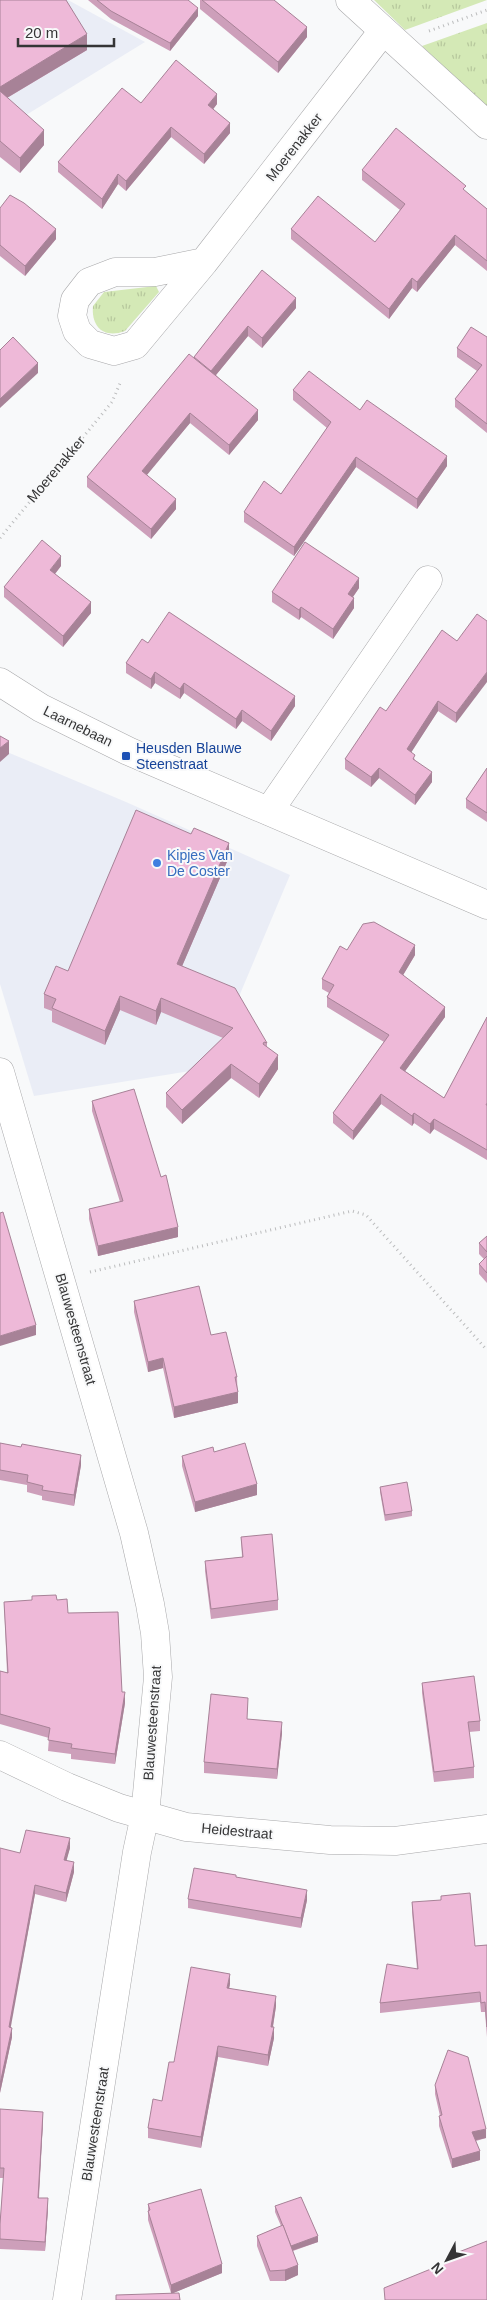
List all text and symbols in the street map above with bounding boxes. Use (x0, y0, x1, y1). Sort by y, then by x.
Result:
scale bar (18, 15, 114, 47)
text: 20 m (25, 24, 58, 41)
street label: Moerenakker (263, 110, 326, 184)
street label: Moerenakker (24, 432, 89, 505)
street label: Laarnebaan (41, 702, 115, 750)
place label: Heusden Blauwe Steenstraat (136, 740, 242, 772)
marker: Heusden Blauwe Steenstraat (120, 750, 132, 762)
place label: Kipjes Van De Coster (167, 847, 233, 879)
marker: Kipjes Van De Coster (151, 857, 163, 869)
street label: Blauwesteenstraat (52, 1271, 100, 1387)
street label: Blauwesteenstraat (140, 1665, 164, 1781)
street label: Heidestraat (201, 1820, 273, 1842)
street label: Blauwesteenstraat (78, 2066, 112, 2182)
north arrow (422, 2235, 472, 2285)
text: N (428, 2259, 447, 2278)

